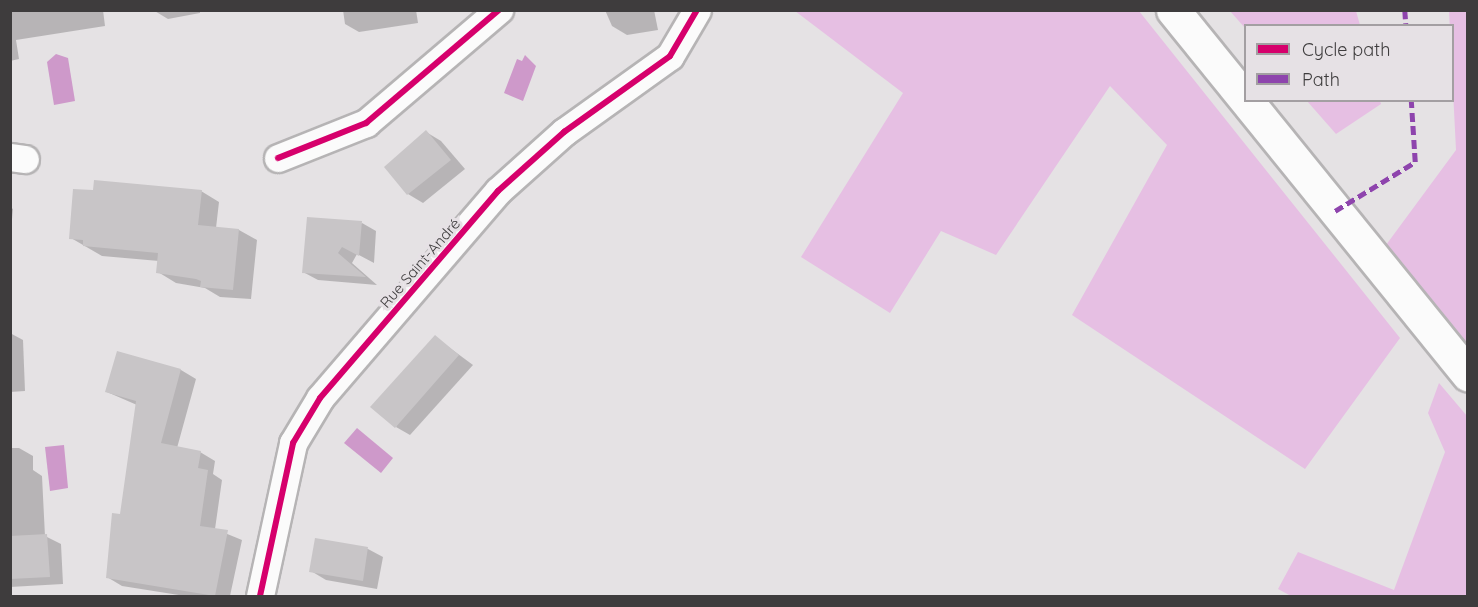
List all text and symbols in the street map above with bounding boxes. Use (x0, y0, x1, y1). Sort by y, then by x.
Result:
legend (1244, 24, 1454, 102)
text: Cycle path (1302, 38, 1390, 61)
text: Path (1302, 68, 1340, 91)
street label: Rue Saint-André (376, 215, 464, 311)

